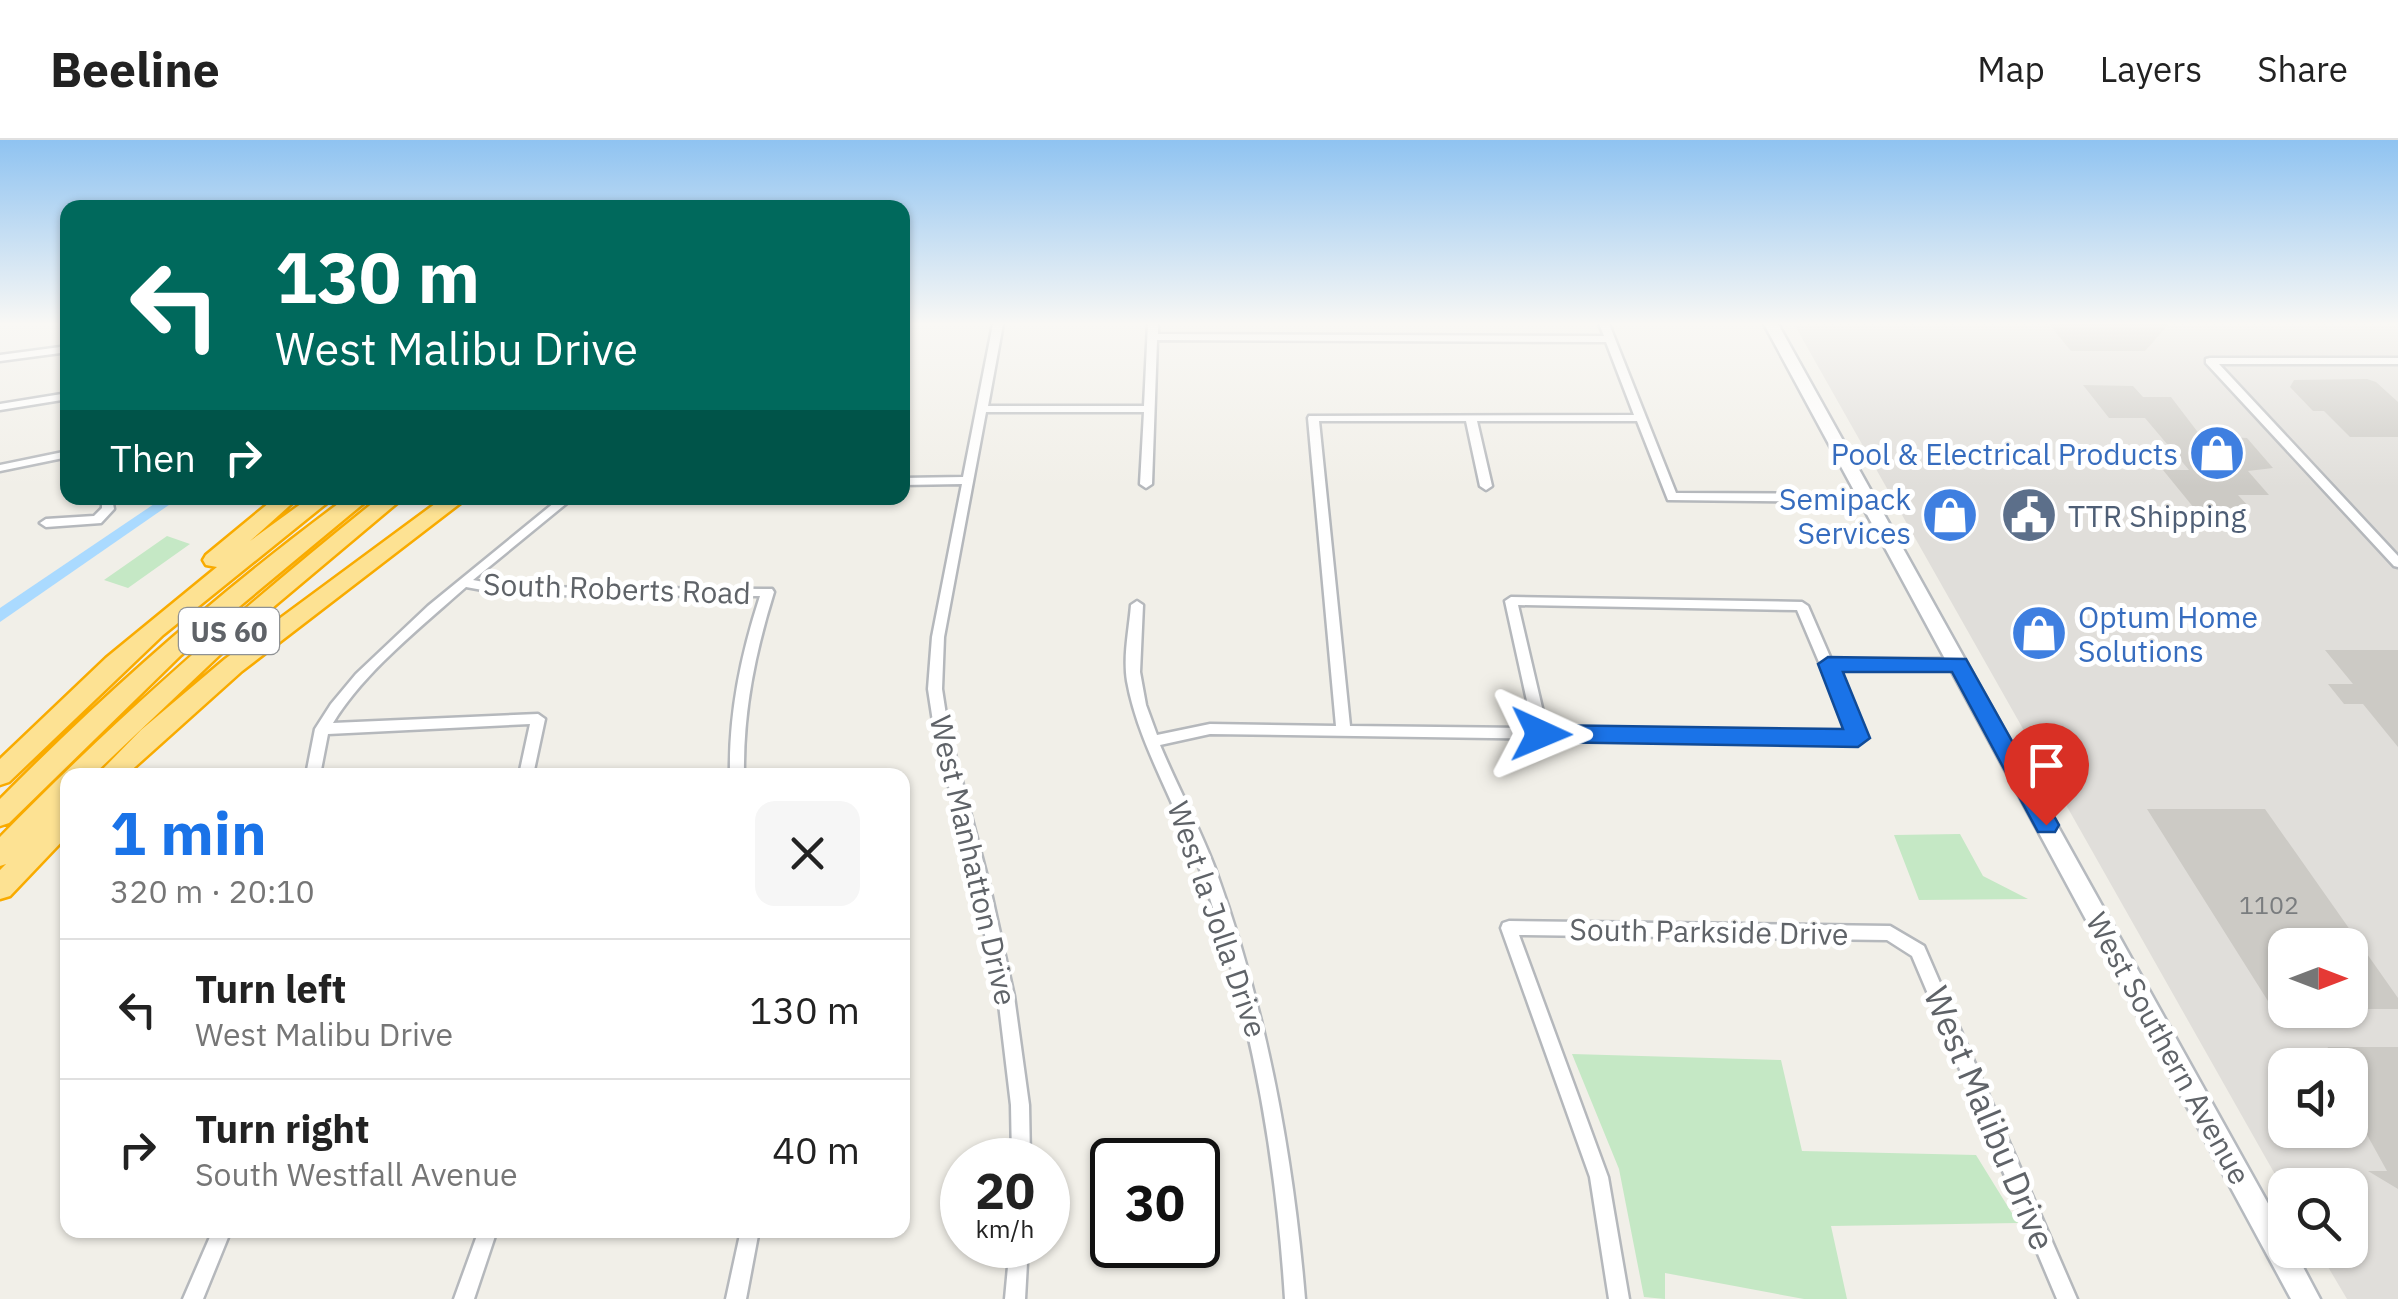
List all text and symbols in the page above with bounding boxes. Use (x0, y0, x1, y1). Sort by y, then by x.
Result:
text: Beeline (50, 38, 220, 100)
text: Map (1977, 46, 2045, 92)
text: Layers (2100, 46, 2202, 92)
text: Share (2257, 46, 2348, 92)
text: 130 m (275, 231, 480, 322)
icon: left (110, 240, 240, 370)
text: West Malibu Drive (275, 319, 638, 377)
shop icon: Pool & Electrical Products (2187, 423, 2247, 483)
icon: right (216, 430, 271, 485)
text: Then (110, 433, 196, 482)
place label: Pool & Electrical Products (1831, 434, 2178, 473)
place label: Semipack Services (1779, 479, 1911, 552)
shop icon: Semipack Services (1920, 485, 1980, 545)
public building icon: TTR Shipping (1999, 485, 2059, 545)
place label: TTR Shipping (2068, 496, 2247, 535)
street label: South Roberts Road (483, 564, 751, 612)
place label: Optum Home Solutions (2078, 597, 2258, 670)
shop icon: Optum Home Solutions (2009, 603, 2069, 663)
road number: US 60 (179, 608, 279, 654)
position arrow (1489, 682, 1593, 786)
street label: West Manhatton Drive (922, 711, 1026, 1009)
pin (2004, 723, 2089, 826)
icon: arrive (2019, 738, 2074, 793)
text: 1 min (110, 793, 267, 872)
street label: West la Jolla Drive (1159, 796, 1277, 1042)
button: close (755, 801, 860, 906)
text: 320 m · 20:10 (110, 870, 315, 912)
house number: 1102 (2239, 888, 2299, 921)
street label: West Southern Avenue (2078, 905, 2260, 1191)
street label: South Parkside Drive (1569, 909, 1849, 953)
north arrow (2268, 928, 2368, 1028)
map controls (2268, 928, 2368, 1268)
text: Turn left (195, 964, 346, 1013)
street label: West Malibu Drive (1914, 979, 2066, 1257)
icon: left (110, 982, 165, 1037)
text: 130 m (749, 985, 860, 1034)
text: West Malibu Drive (195, 1013, 453, 1055)
button: sound (2268, 1048, 2368, 1148)
text: Turn right (195, 1104, 370, 1153)
icon: right (110, 1122, 165, 1177)
text: 40 m (772, 1125, 860, 1174)
speed limit sign: 30 (1090, 1138, 1220, 1268)
text: South Westfall Avenue (195, 1153, 518, 1195)
text: 20 (975, 1158, 1035, 1223)
button: search (2268, 1168, 2368, 1268)
text: km/h (976, 1212, 1034, 1245)

